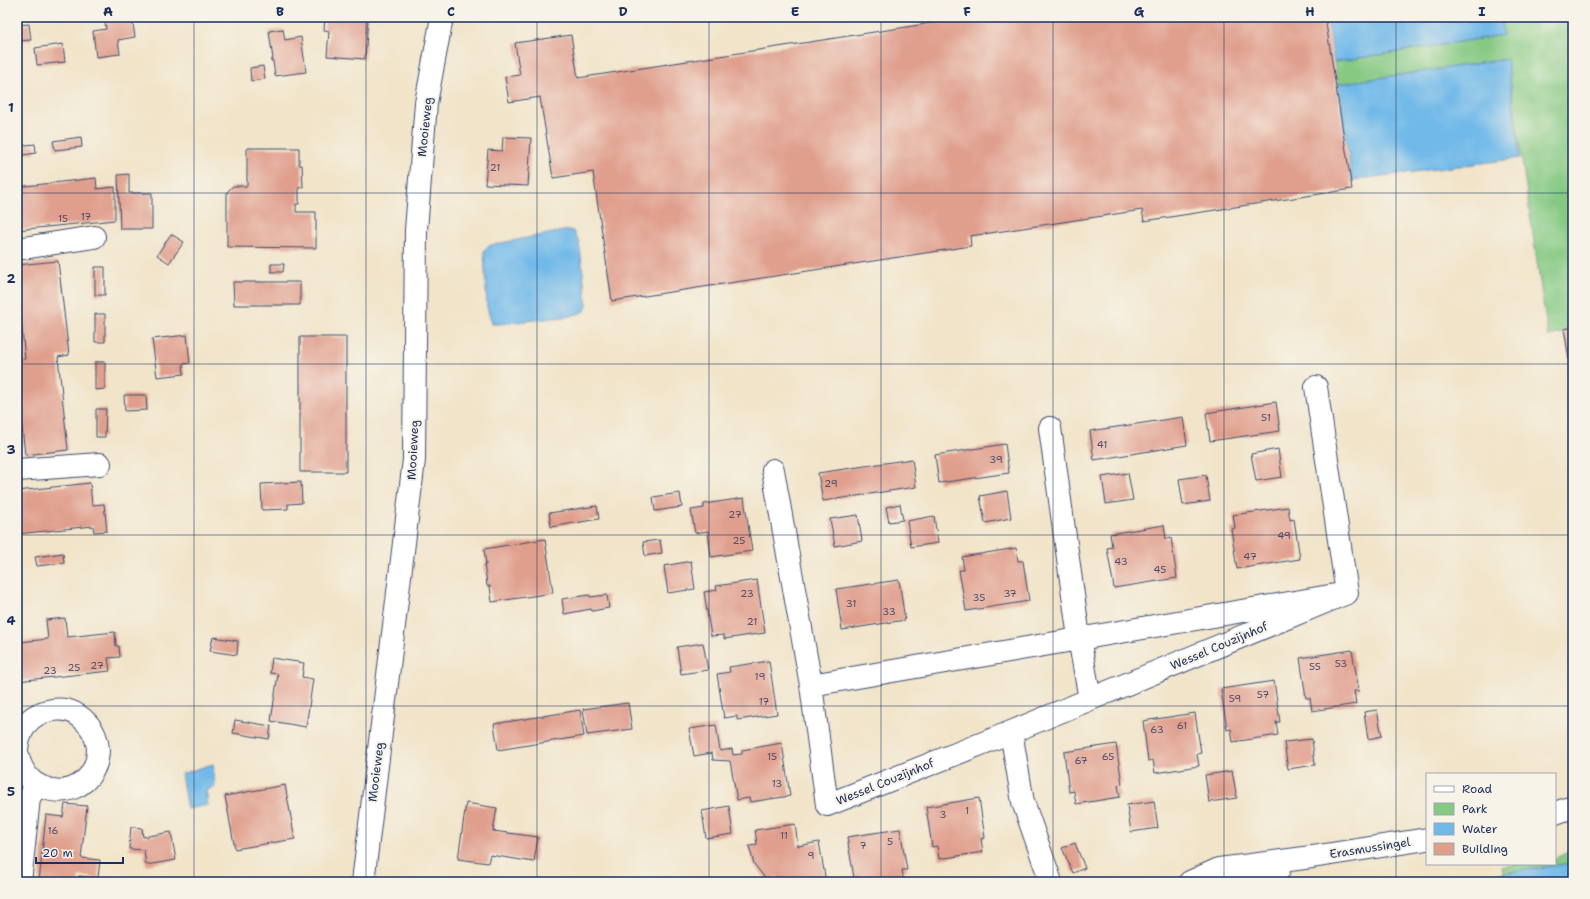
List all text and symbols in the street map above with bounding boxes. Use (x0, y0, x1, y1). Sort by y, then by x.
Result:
text: A (103, 3, 113, 20)
text: B (276, 3, 284, 20)
text: C (447, 3, 455, 20)
text: D (618, 3, 628, 20)
text: E (791, 3, 800, 20)
text: F (963, 3, 971, 20)
text: G (1134, 3, 1145, 20)
text: H (1305, 3, 1315, 20)
text: I (1478, 3, 1486, 20)
street label: Mooieweg (414, 96, 436, 158)
text: 1 (8, 99, 14, 116)
house number: 21 (490, 161, 500, 174)
house number: 17 (81, 210, 91, 223)
house number: 15 (58, 212, 68, 225)
text: 2 (6, 270, 16, 287)
house number: 51 (1261, 411, 1271, 424)
street label: Mooieweg (403, 420, 423, 480)
house number: 41 (1097, 438, 1107, 451)
text: 3 (6, 441, 16, 458)
house number: 39 (989, 453, 1003, 466)
house number: 29 (824, 477, 838, 490)
house number: 27 (728, 508, 742, 521)
house number: 49 (1277, 529, 1291, 542)
house number: 25 (733, 534, 745, 547)
house number: 47 (1243, 550, 1257, 563)
house number: 43 (1114, 555, 1128, 568)
house number: 45 (1154, 563, 1166, 576)
house number: 23 (740, 587, 754, 600)
house number: 37 (1003, 587, 1017, 600)
house number: 35 (973, 591, 985, 604)
house number: 31 (846, 597, 856, 610)
house number: 33 (882, 605, 896, 618)
text: 4 (6, 612, 16, 629)
house number: 21 (747, 615, 757, 628)
street label: Wessel Couzijnhof (1168, 618, 1271, 674)
house number: 53 (1335, 657, 1347, 670)
house number: 27 (90, 659, 104, 672)
house number: 55 (1309, 660, 1321, 673)
house number: 25 (68, 661, 80, 674)
house number: 23 (43, 664, 57, 677)
house number: 19 (755, 670, 765, 683)
house number: 57 (1257, 688, 1269, 701)
house number: 59 (1229, 692, 1241, 705)
house number: 17 (759, 695, 769, 708)
house number: 61 (1177, 719, 1187, 732)
house number: 63 (1150, 723, 1164, 736)
street label: Mooieweg (364, 741, 388, 803)
house number: 15 (767, 750, 777, 763)
house number: 65 (1102, 750, 1114, 763)
house number: 67 (1075, 754, 1087, 767)
street label: Wessel Couzijnhof (834, 755, 937, 809)
legend (1426, 773, 1556, 865)
house number: 13 (772, 777, 782, 790)
text: Road (1462, 781, 1493, 797)
text: 5 (7, 783, 15, 800)
text: Park (1462, 801, 1488, 817)
house number: 1 (965, 804, 969, 817)
house number: 3 (940, 808, 947, 821)
text: Water (1462, 821, 1498, 837)
house number: 16 (48, 824, 58, 837)
house number: 11 (780, 829, 788, 842)
street label: Erasmussingel (1328, 834, 1412, 862)
house number: 5 (887, 835, 893, 848)
scale bar (36, 839, 123, 865)
house number: 7 (860, 839, 867, 852)
text: Building (1462, 841, 1508, 857)
text: 20 m (42, 845, 73, 861)
house number: 9 (808, 849, 815, 862)

